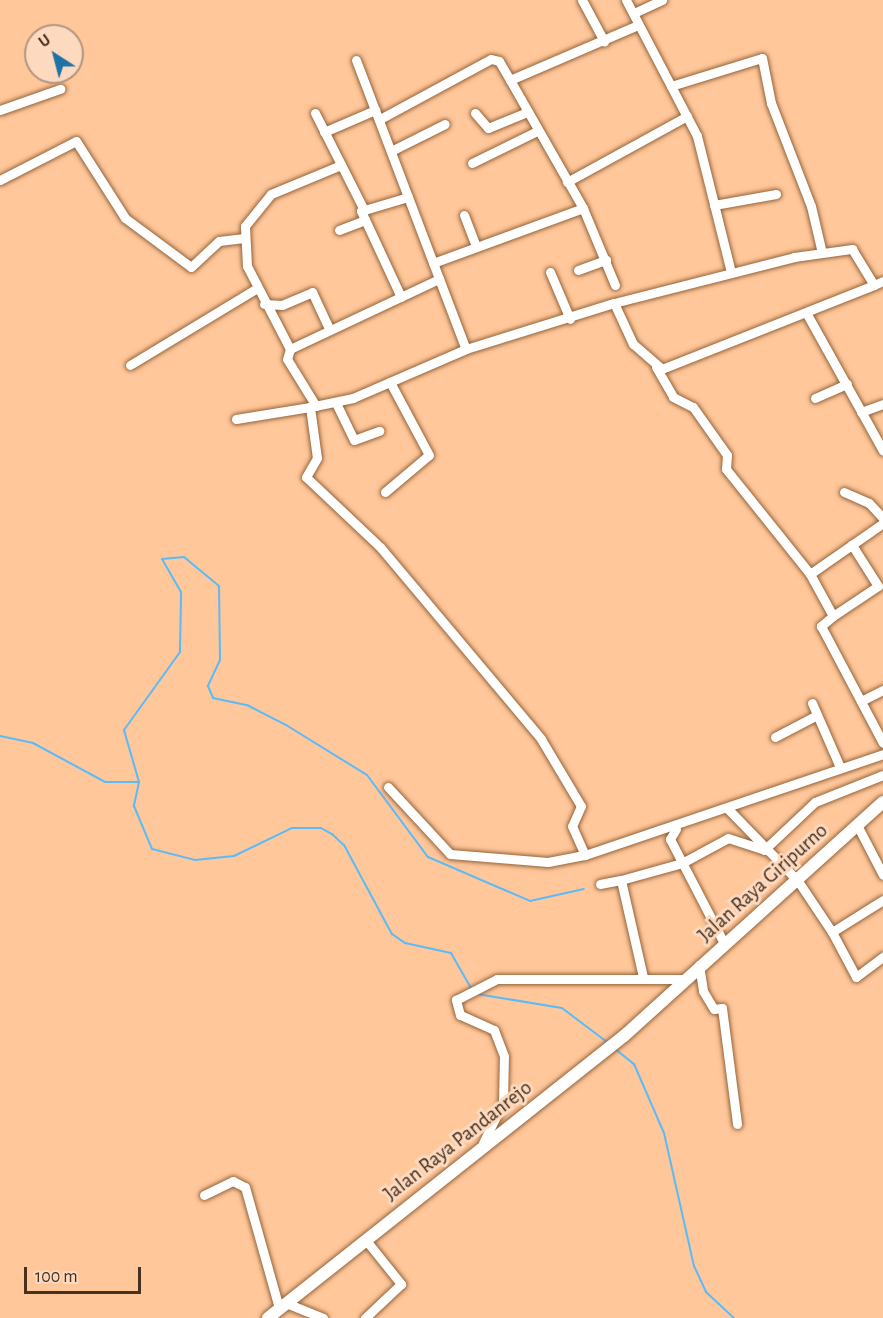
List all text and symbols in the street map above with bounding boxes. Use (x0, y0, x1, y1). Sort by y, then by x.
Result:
north arrow (24, 24, 84, 84)
text: U (36, 32, 53, 51)
street label: Jalan Raya Giripurno (693, 818, 833, 948)
street label: Jalan Raya Pandanrejo (379, 1075, 537, 1207)
scale bar (27, 1255, 144, 1293)
text: 100 m (35, 1268, 78, 1286)

